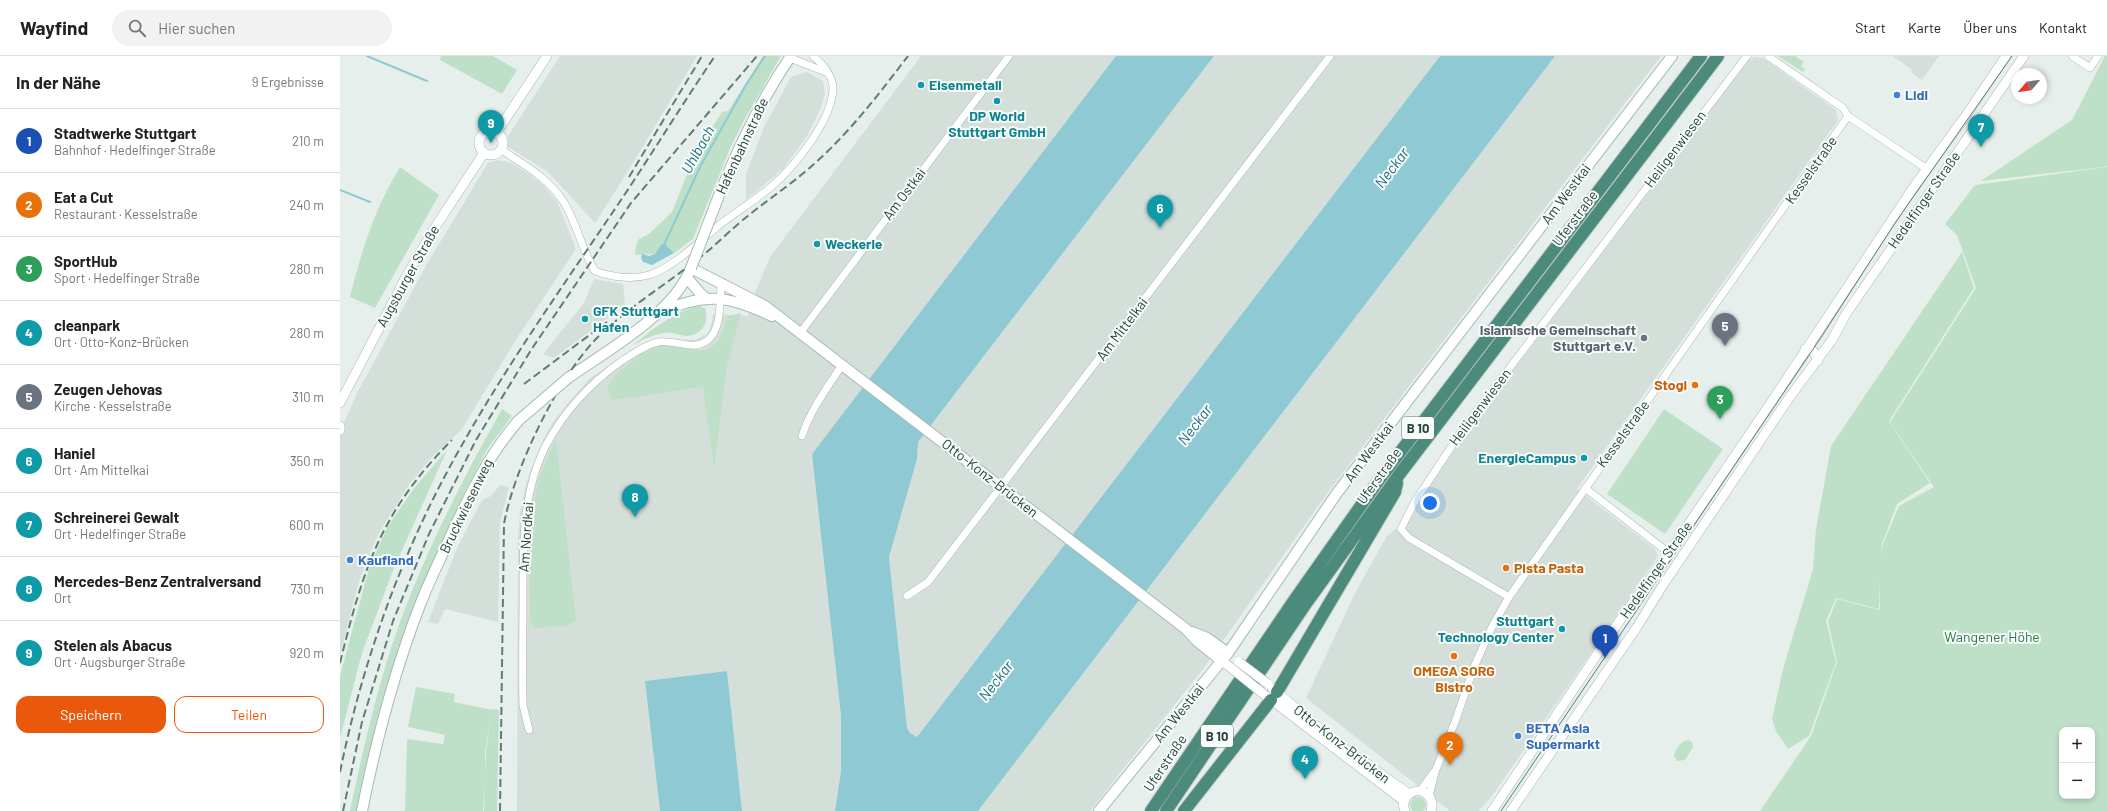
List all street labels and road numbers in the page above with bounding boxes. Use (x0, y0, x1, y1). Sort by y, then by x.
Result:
street label: Hafenbahnstraße (712, 95, 771, 197)
street label: Heiligenwiesen (1640, 107, 1709, 191)
street label: Kesselstraße (1781, 133, 1840, 207)
street label: Hedelfinger Straße (1884, 148, 1963, 252)
street label: Am Westkai (1537, 160, 1594, 227)
street label: Am Ostkai (878, 164, 929, 223)
street label: Uferstraße (1548, 187, 1601, 249)
street label: Augsburger Straße (373, 222, 443, 330)
street label: Am Mittelkai (1092, 294, 1151, 364)
street label: Heiligenwiesen (1445, 365, 1514, 449)
street label: Kesselstraße (1593, 397, 1653, 471)
road number: B 10 (1402, 417, 1434, 439)
street label: Am Westkai (1340, 418, 1397, 485)
street label: Otto-Konz-Brücken (939, 435, 1042, 520)
street label: Uferstraße (1353, 444, 1405, 507)
street label: Bruckwiesenweg (435, 456, 496, 556)
street label: Am Nordkai (515, 501, 536, 573)
street label: Hedelfinger Straße (1616, 518, 1695, 622)
street label: Am Westkai (1150, 680, 1208, 746)
street label: Otto-Konz-Brücken (1291, 701, 1394, 786)
road number: B 10 (1201, 725, 1233, 747)
street label: Uferstraße (1139, 731, 1190, 795)

